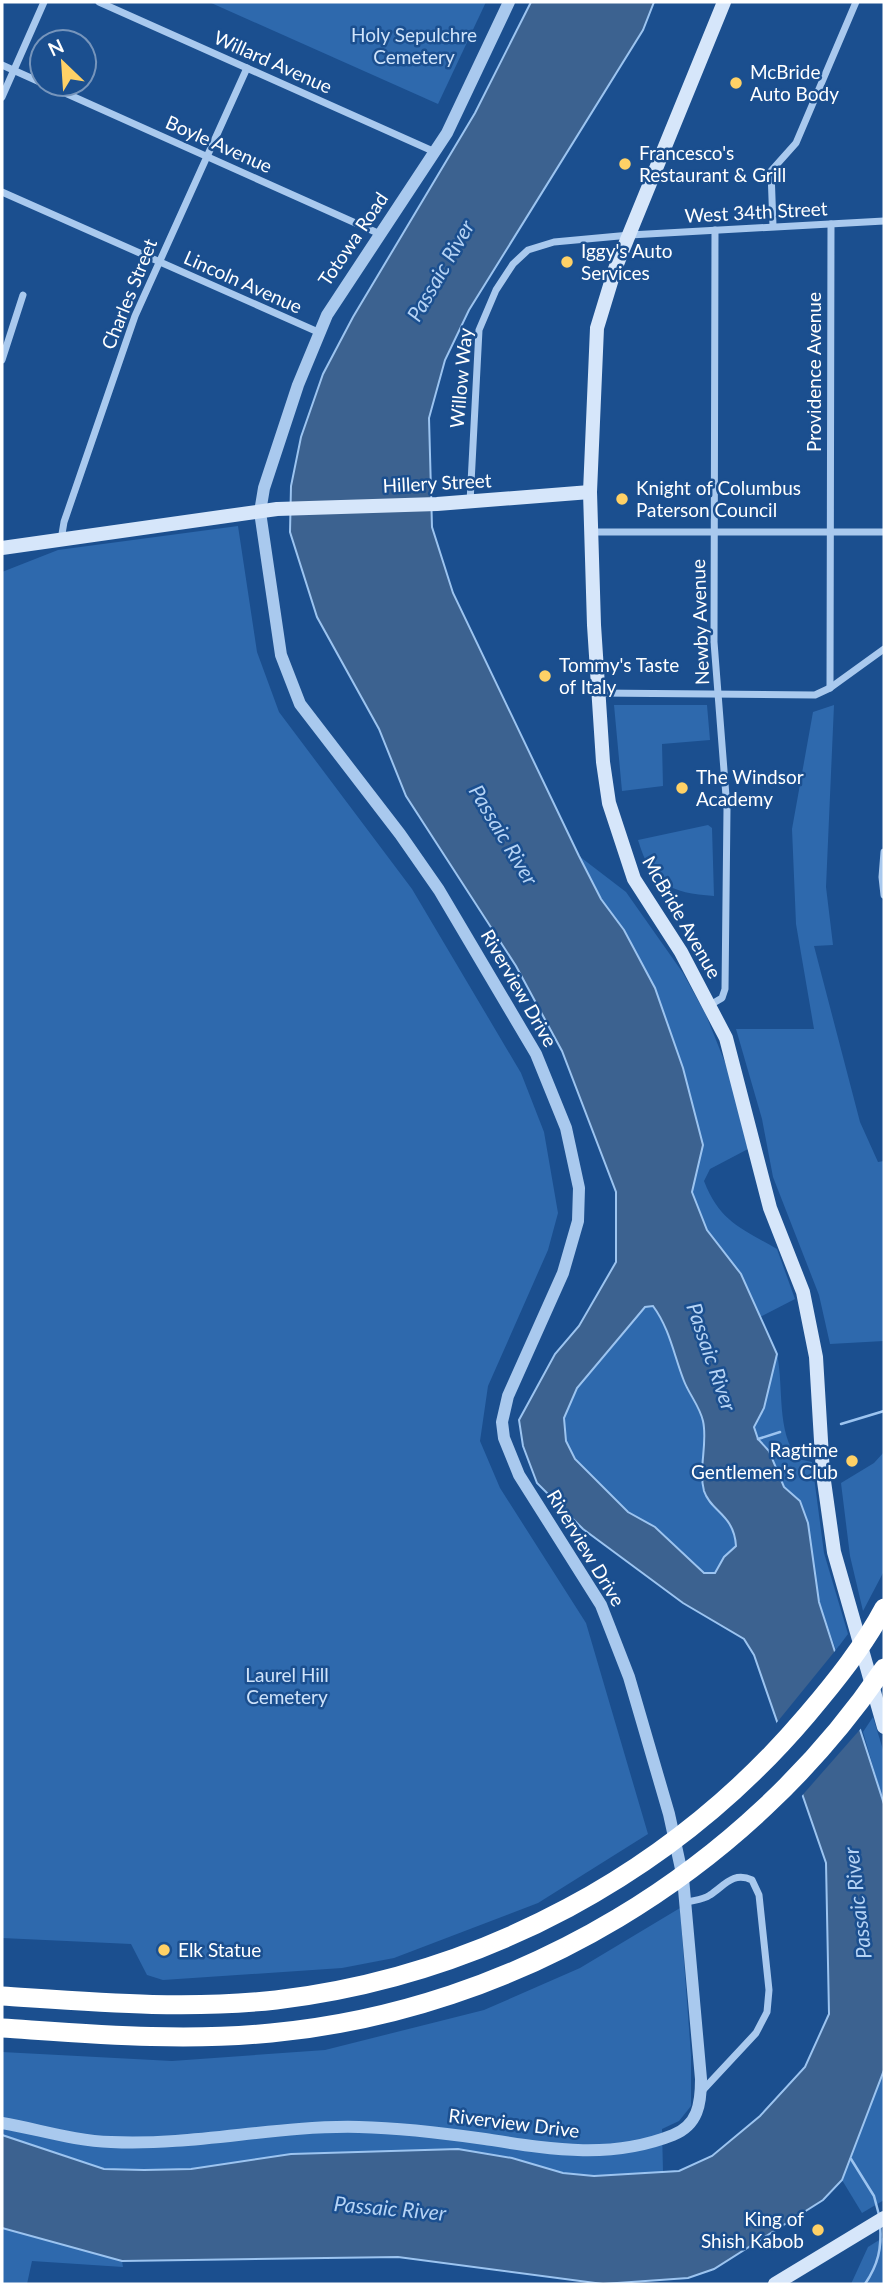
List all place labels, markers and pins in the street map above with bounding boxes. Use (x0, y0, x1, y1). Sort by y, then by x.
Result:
place label: McBride Auto Body (750, 60, 839, 105)
marker: McBride Auto Body (728, 75, 744, 91)
place label: Francesco's Restaurant & Grill (639, 141, 786, 186)
marker: Francesco's Restaurant & Grill (617, 156, 633, 172)
place label: Iggy's Auto Services (581, 239, 672, 284)
marker: Iggy's Auto Services (559, 254, 575, 270)
place label: Knight of Columbus Paterson Council (636, 476, 801, 521)
marker: Knight of Columbus Paterson Council (614, 491, 630, 507)
place label: Tommy's Taste of Italy (559, 653, 679, 698)
marker: Tommy's Taste of Italy (537, 668, 553, 684)
place label: The Windsor Academy (696, 765, 804, 810)
marker: The Windsor Academy (674, 780, 690, 796)
place label: Ragtime Gentlemen's Club (691, 1438, 838, 1483)
marker: Ragtime Gentlemen's Club (844, 1453, 860, 1469)
place label: Elk Statue (178, 1938, 261, 1961)
marker: Elk Statue (156, 1942, 172, 1958)
place label: King of Shish Kabob (701, 2207, 804, 2252)
marker: King of Shish Kabob (810, 2222, 826, 2238)

